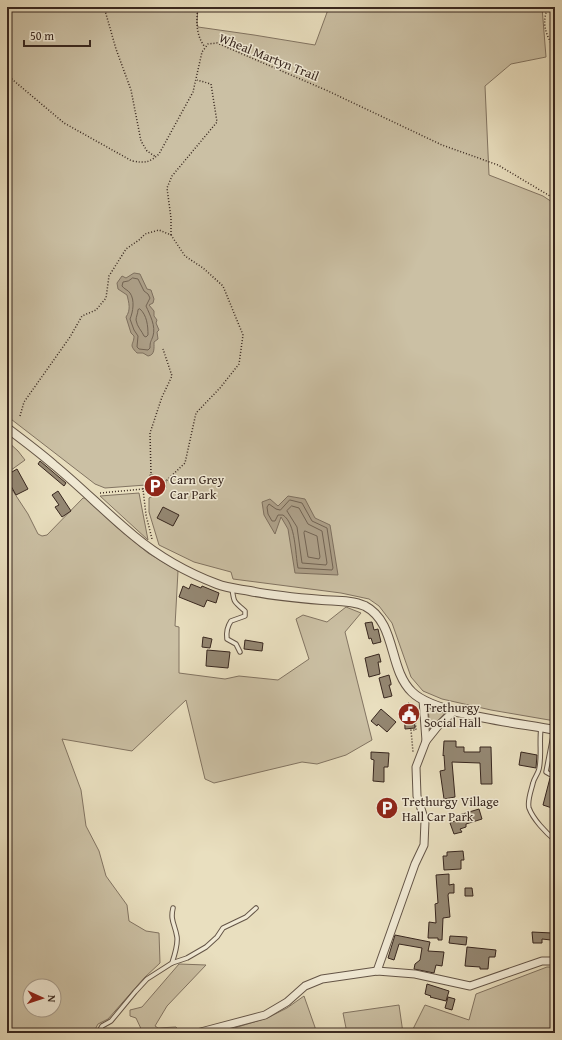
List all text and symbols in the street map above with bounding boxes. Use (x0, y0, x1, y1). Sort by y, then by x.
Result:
scale bar (24, 22, 90, 48)
text: 50 m (30, 27, 54, 44)
street label: Wheal Martyn Trail (216, 28, 322, 86)
place label: Carn Grey Car Park (170, 470, 225, 504)
parking icon: Carn Grey Car Park (142, 473, 168, 499)
place label: Trethurgy Social Hall (424, 698, 481, 732)
public building icon: Trethurgy Social Hall (396, 701, 422, 727)
place label: Trethurgy Village Hall Car Park (402, 792, 499, 826)
parking icon: Trethurgy Village Hall Car Park (374, 795, 400, 821)
north arrow (22, 978, 62, 1018)
text: N (44, 994, 60, 1003)

